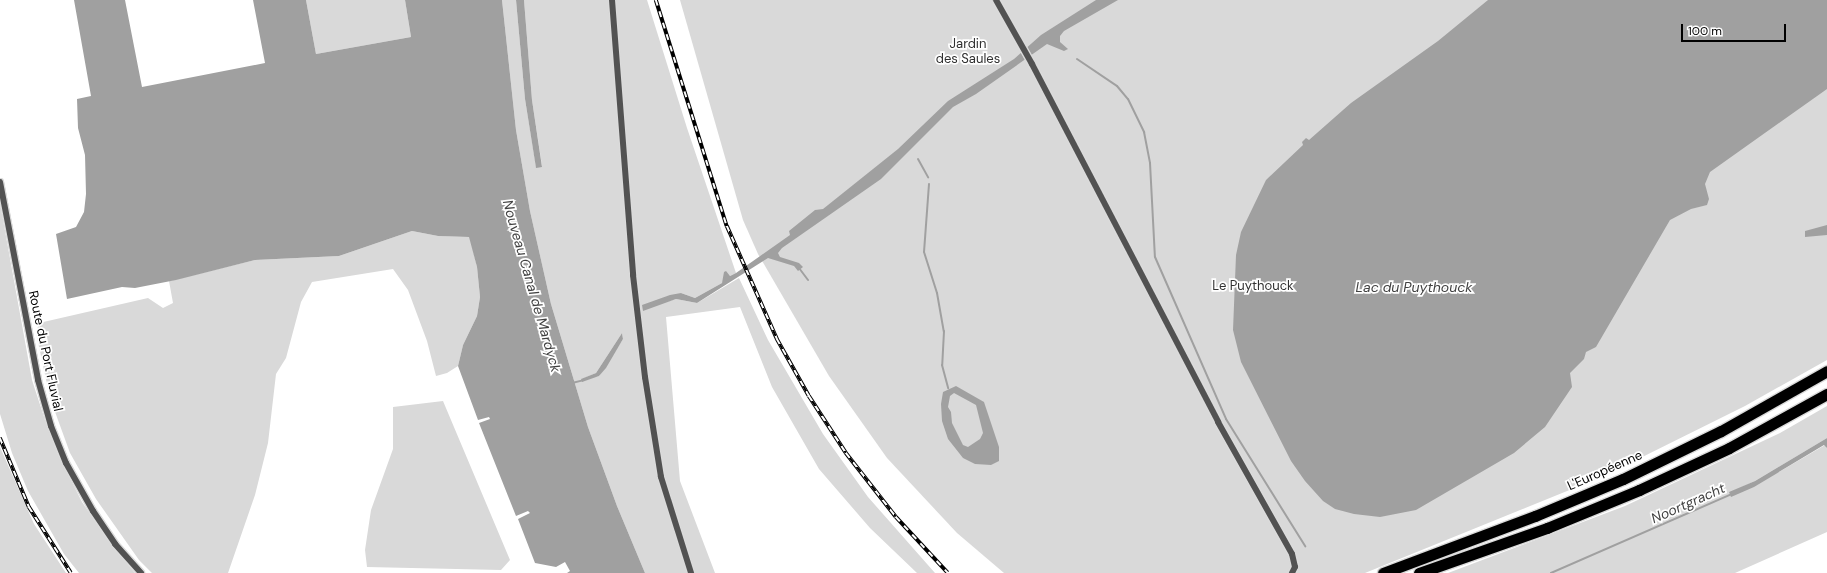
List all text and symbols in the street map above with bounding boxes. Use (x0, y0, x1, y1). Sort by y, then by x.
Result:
scale bar (1683, 16, 1788, 42)
text: 100 m (1688, 23, 1722, 39)
park label: Jardin des Saules (936, 37, 1000, 68)
water label: Nouveau Canal de Mardyck (499, 198, 565, 374)
park label: Le Puythouck (1212, 278, 1294, 294)
water label: Lac du Puythouck (1356, 279, 1472, 295)
street label: Route du Port Fluvial (25, 289, 65, 413)
street label: L'Européenne (1565, 448, 1645, 494)
water label: Noortgracht (1648, 479, 1728, 527)

